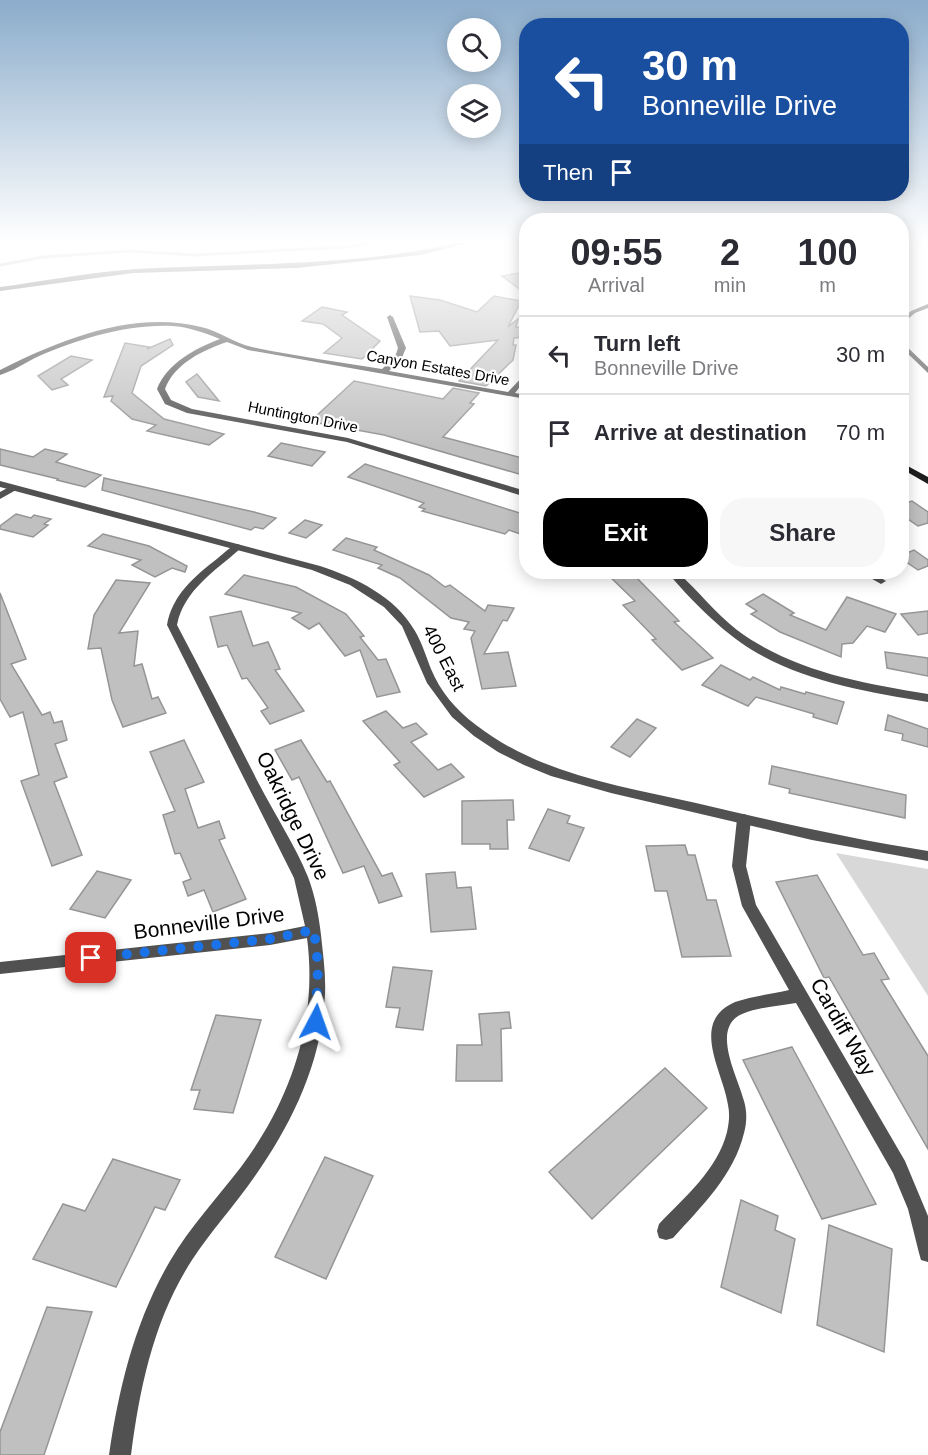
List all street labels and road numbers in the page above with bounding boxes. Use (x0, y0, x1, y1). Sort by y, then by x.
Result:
street label: Canyon Estates Drive (365, 347, 511, 388)
street label: Huntington Drive (247, 398, 360, 436)
street label: 400 East (419, 622, 469, 694)
street label: Oakridge Drive (252, 748, 334, 884)
street label: Bonneville Drive (132, 902, 286, 943)
street label: Cardiff Way (806, 974, 881, 1080)

